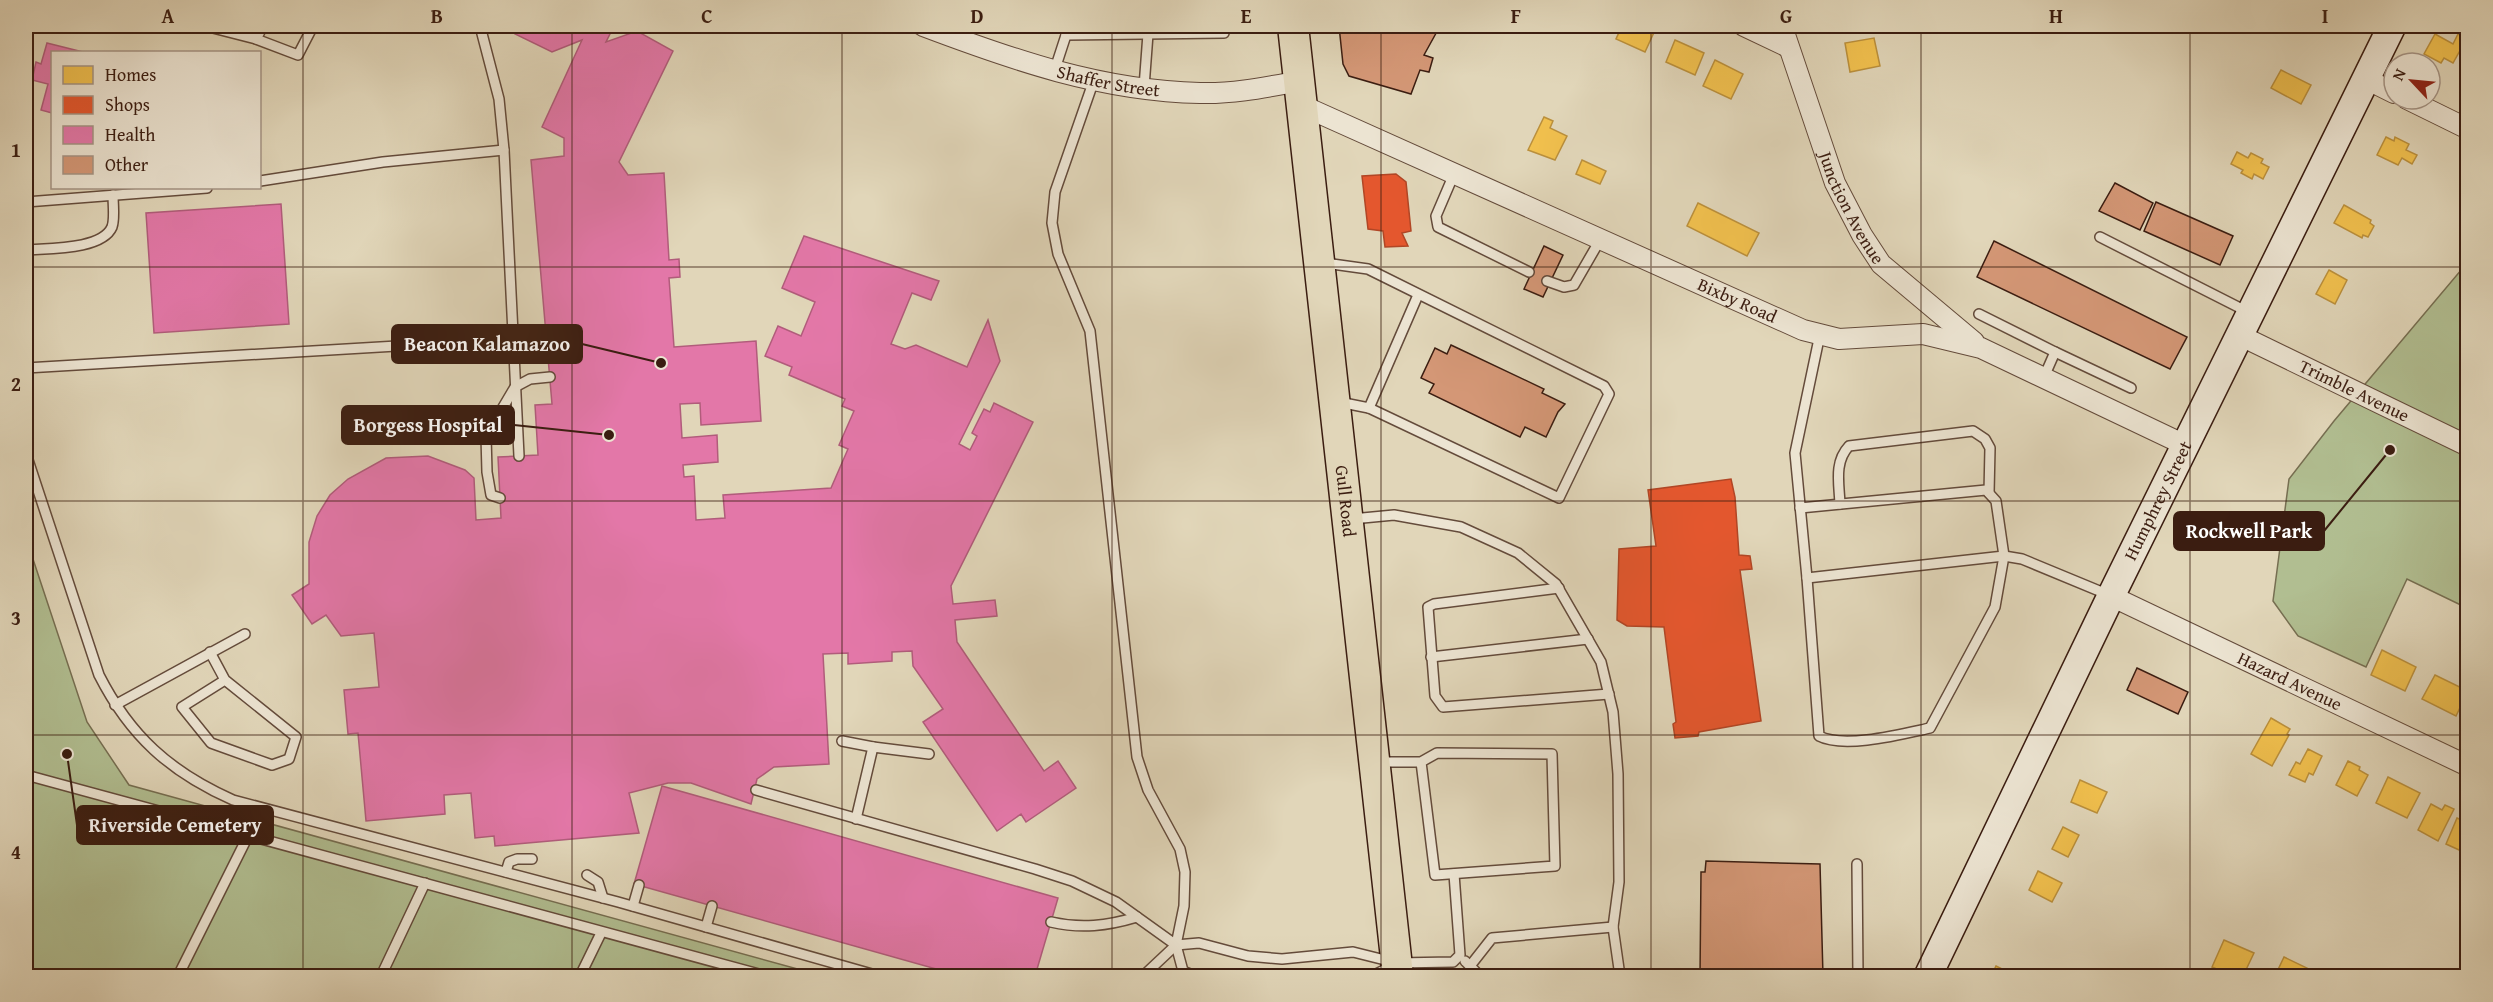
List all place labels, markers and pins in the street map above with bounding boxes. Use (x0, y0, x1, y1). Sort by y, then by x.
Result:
callout: Beacon Kalamazoo (392, 325, 582, 363)
callout: Borgess Hospital (342, 406, 514, 444)
callout: Rockwell Park (2174, 512, 2324, 550)
callout: Riverside Cemetery (77, 806, 273, 844)

